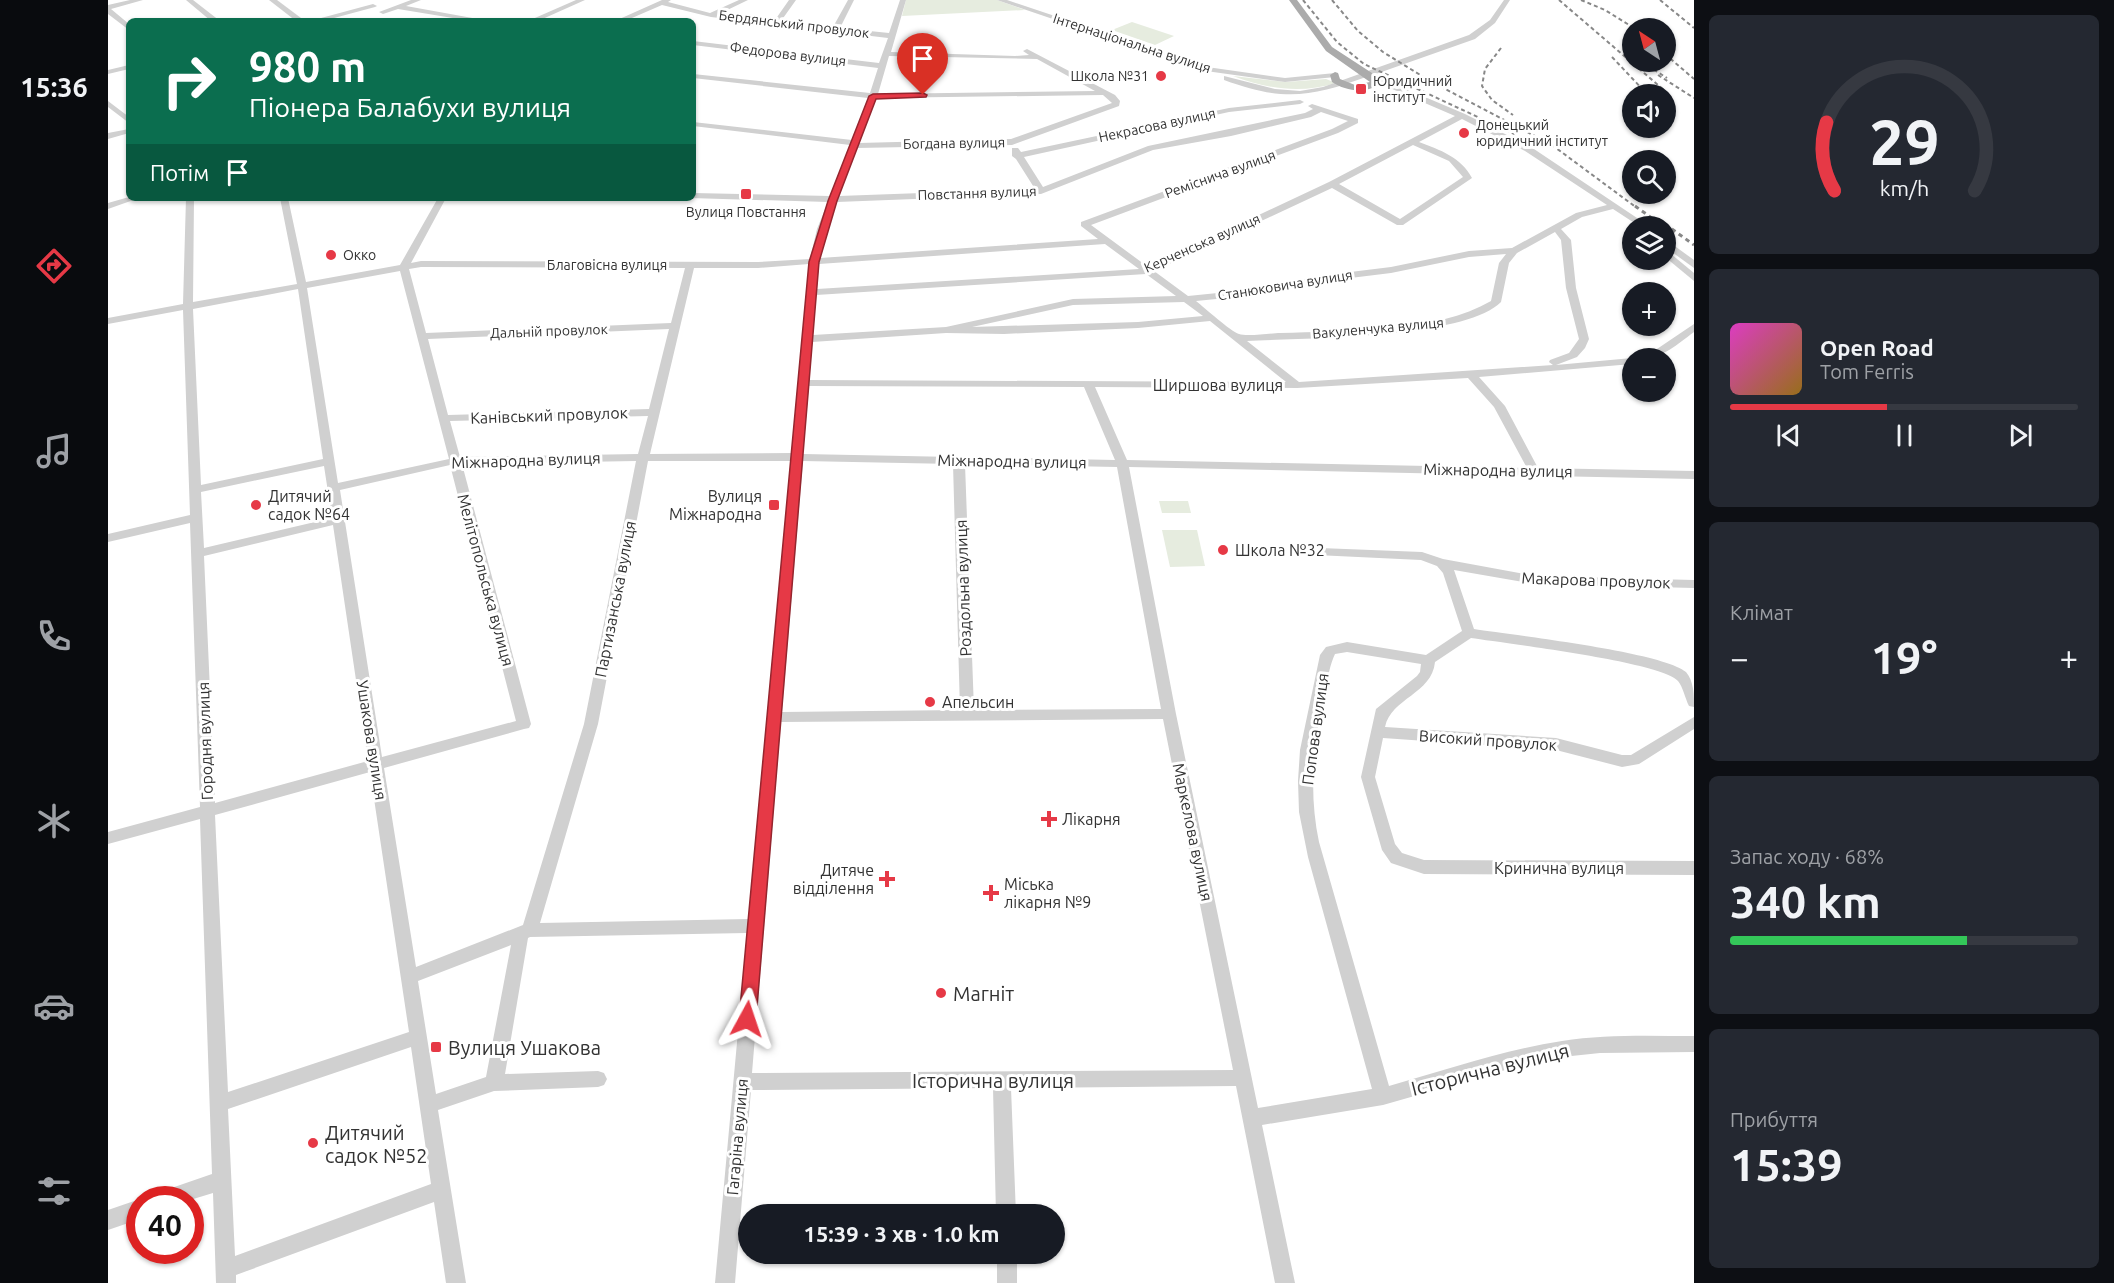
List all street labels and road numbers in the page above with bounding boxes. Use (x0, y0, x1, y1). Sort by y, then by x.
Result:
street label: Бердянський провулок (718, 7, 870, 41)
street label: Інтернаціональна вулиця (1051, 10, 1213, 76)
street label: Федорова вулиця (729, 39, 847, 69)
street label: Некрасова вулиця (1097, 105, 1217, 145)
street label: Богдана вулиця (903, 134, 1005, 152)
street label: Реміснича вулиця (1163, 147, 1277, 201)
street label: Повстання вулиця (917, 183, 1037, 203)
street label: Керченська вулиця (1142, 210, 1262, 276)
street label: Благовісна вулиця (547, 257, 667, 273)
street label: Станюковича вулиця (1216, 266, 1354, 304)
street label: Вакуленчука вулиця (1312, 314, 1444, 342)
street label: Дальній провулок (490, 321, 608, 341)
street label: Ширшова вулиця (1153, 376, 1283, 394)
street label: Канівський провулок (470, 403, 628, 427)
street label: Міжнародна вулиця (451, 448, 601, 472)
street label: Міжнародна вулиця (937, 451, 1087, 471)
street label: Міжнародна вулиця (1423, 460, 1573, 480)
street label: Мелітопольська вулиця (454, 492, 518, 668)
street label: Партизанська вулиця (591, 519, 639, 679)
street label: Роздольна вулиця (952, 519, 974, 657)
street label: Макарова провулок (1521, 568, 1671, 592)
street label: Попова вулиця (1298, 672, 1332, 786)
street label: Ушакова вулиця (354, 679, 390, 801)
street label: Городня вулиця (194, 682, 216, 800)
street label: Високий провулок (1418, 726, 1558, 754)
street label: Маркелова вулиця (1170, 761, 1216, 903)
street label: Кринична вулиця (1494, 859, 1624, 877)
street label: Історична вулиця (1409, 1038, 1571, 1100)
street label: Історична вулиця (912, 1069, 1074, 1092)
street label: Гагаріна вулиця (723, 1078, 751, 1196)

